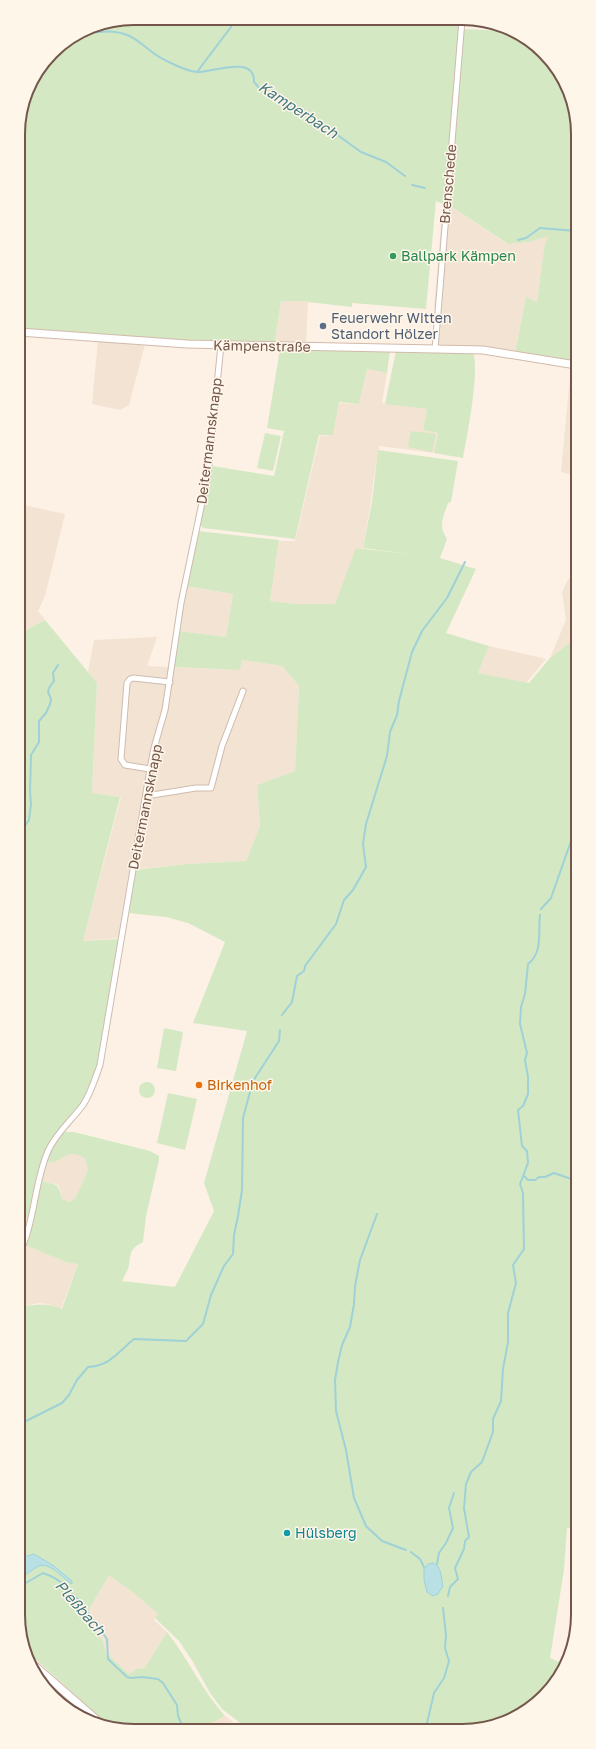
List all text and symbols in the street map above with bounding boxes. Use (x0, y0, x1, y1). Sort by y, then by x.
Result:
water label: Kamperbach (256, 77, 342, 142)
street label: Brenschede (436, 143, 459, 225)
place label: Ballpark Kämpen (401, 247, 516, 264)
marker: Ballpark Kämpen (388, 251, 398, 261)
place label: Feuerwehr Witten Standort Hölzer (331, 309, 452, 342)
marker: Feuerwehr Witten Standort Hölzer (318, 321, 328, 331)
street label: Kämpenstraße (213, 336, 311, 355)
street label: Deitermannsknapp (192, 377, 225, 505)
street label: Deitermannsknapp (124, 743, 165, 871)
place label: Birkenhof (207, 1076, 272, 1093)
marker: Birkenhof (194, 1080, 204, 1090)
place label: Hülsberg (295, 1524, 357, 1541)
marker: Hülsberg (282, 1528, 292, 1538)
water label: Pleßbach (52, 1576, 110, 1639)

